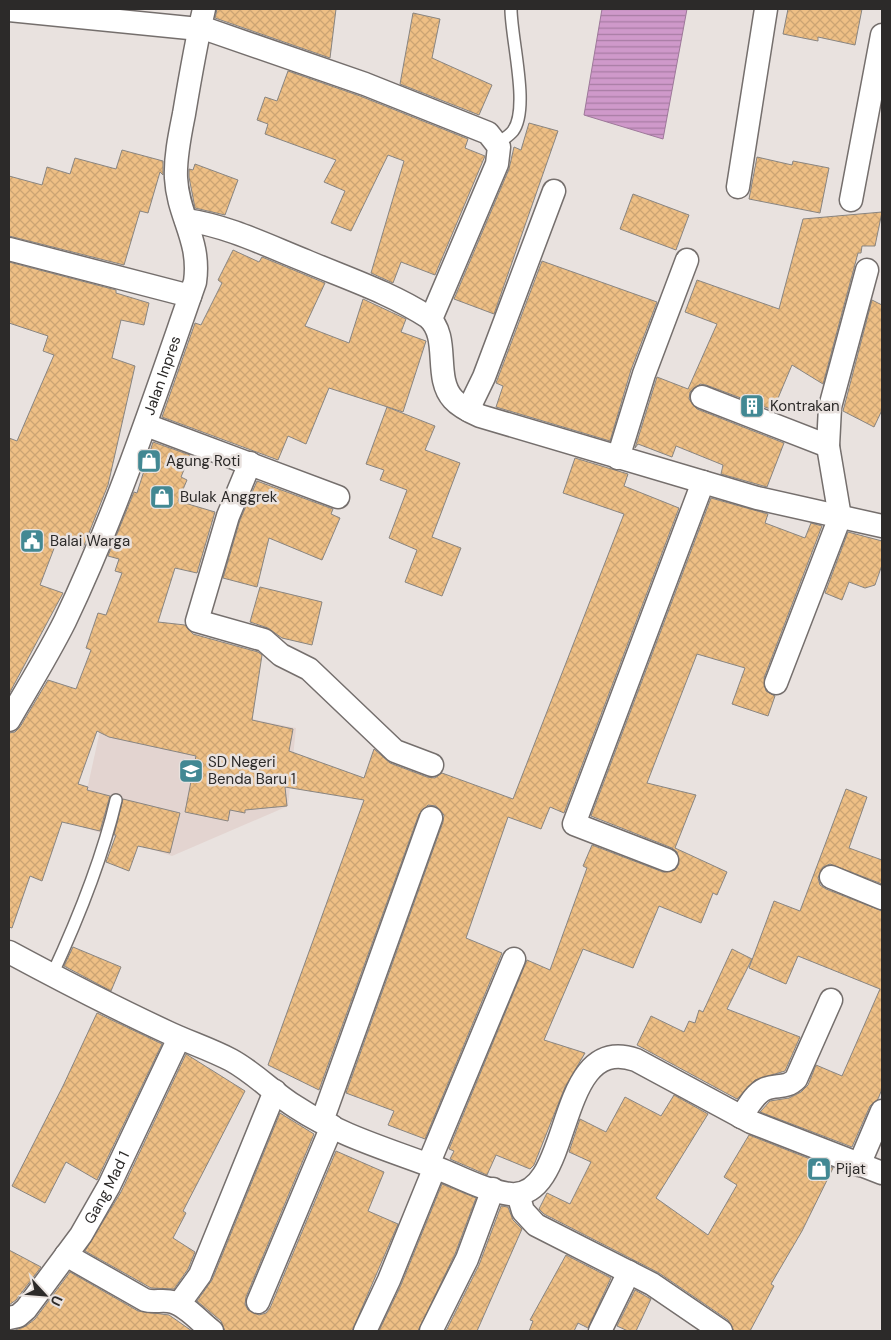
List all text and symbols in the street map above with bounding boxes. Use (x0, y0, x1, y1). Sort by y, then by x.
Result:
street label: Jalan Inpres (139, 333, 185, 418)
building icon: Kontrakan (739, 393, 765, 419)
place label: Kontrakan (770, 396, 840, 416)
shop icon: Agung Roti (136, 448, 162, 474)
place label: Agung Roti (166, 451, 240, 471)
shop icon: Bulak Anggrek (149, 484, 175, 510)
place label: Bulak Anggrek (180, 487, 278, 507)
public building icon: Balai Warga (19, 528, 45, 554)
place label: Balai Warga (50, 531, 130, 551)
place label: SD Negeri Benda Baru 1 (208, 752, 296, 789)
school or university icon: SD Negeri Benda Baru 1 (178, 758, 204, 784)
street label: Gang Mad 1 (79, 1148, 134, 1228)
shop icon: Pijat (806, 1156, 832, 1182)
place label: Pijat (836, 1159, 866, 1179)
north arrow (20, 1270, 70, 1320)
text: U (46, 1292, 67, 1309)

